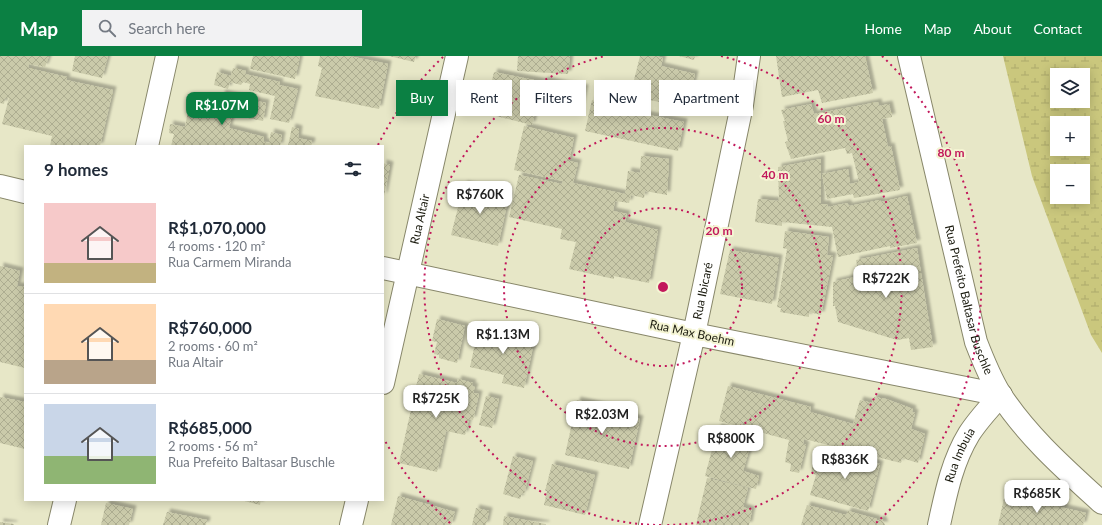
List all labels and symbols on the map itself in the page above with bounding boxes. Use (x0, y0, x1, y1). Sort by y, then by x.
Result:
pin: R$1.07M (185, 92, 259, 126)
text: 60 m (818, 111, 844, 126)
text: 80 m (938, 145, 964, 160)
text: 40 m (762, 167, 788, 182)
pin: R$760K (447, 181, 513, 215)
street label: Rua Altair (407, 192, 433, 246)
text: 20 m (706, 223, 732, 238)
street label: Rua Prefeito Baltasar Buschle (942, 223, 996, 377)
street label: Rua Ibicaré (689, 261, 716, 321)
pin: R$722K (853, 265, 919, 299)
centre of rings (656, 280, 670, 294)
street label: Rua Max Boehm (648, 316, 736, 349)
pin: R$1.13M (466, 321, 540, 355)
pin: R$725K (403, 385, 469, 419)
pin: R$2.03M (565, 401, 639, 435)
pin: R$800K (698, 425, 764, 459)
street label: Rua Imbuia (941, 425, 978, 484)
pin: R$836K (812, 446, 878, 480)
pin: R$685K (1004, 480, 1070, 514)

